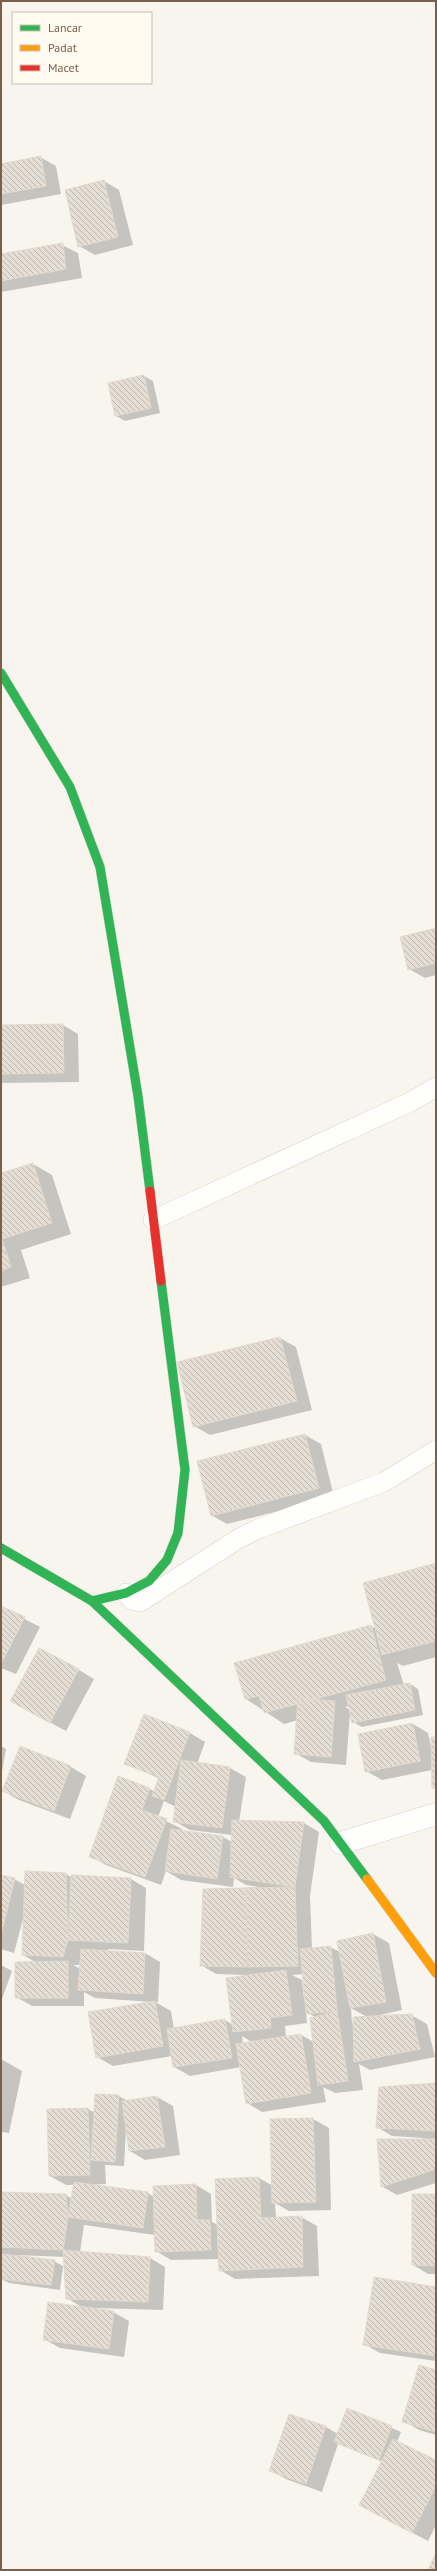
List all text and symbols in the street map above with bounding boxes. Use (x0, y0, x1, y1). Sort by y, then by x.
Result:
legend (12, 12, 152, 84)
text: Lancar (48, 20, 82, 35)
text: Padat (48, 40, 77, 55)
text: Macet (48, 60, 79, 75)

